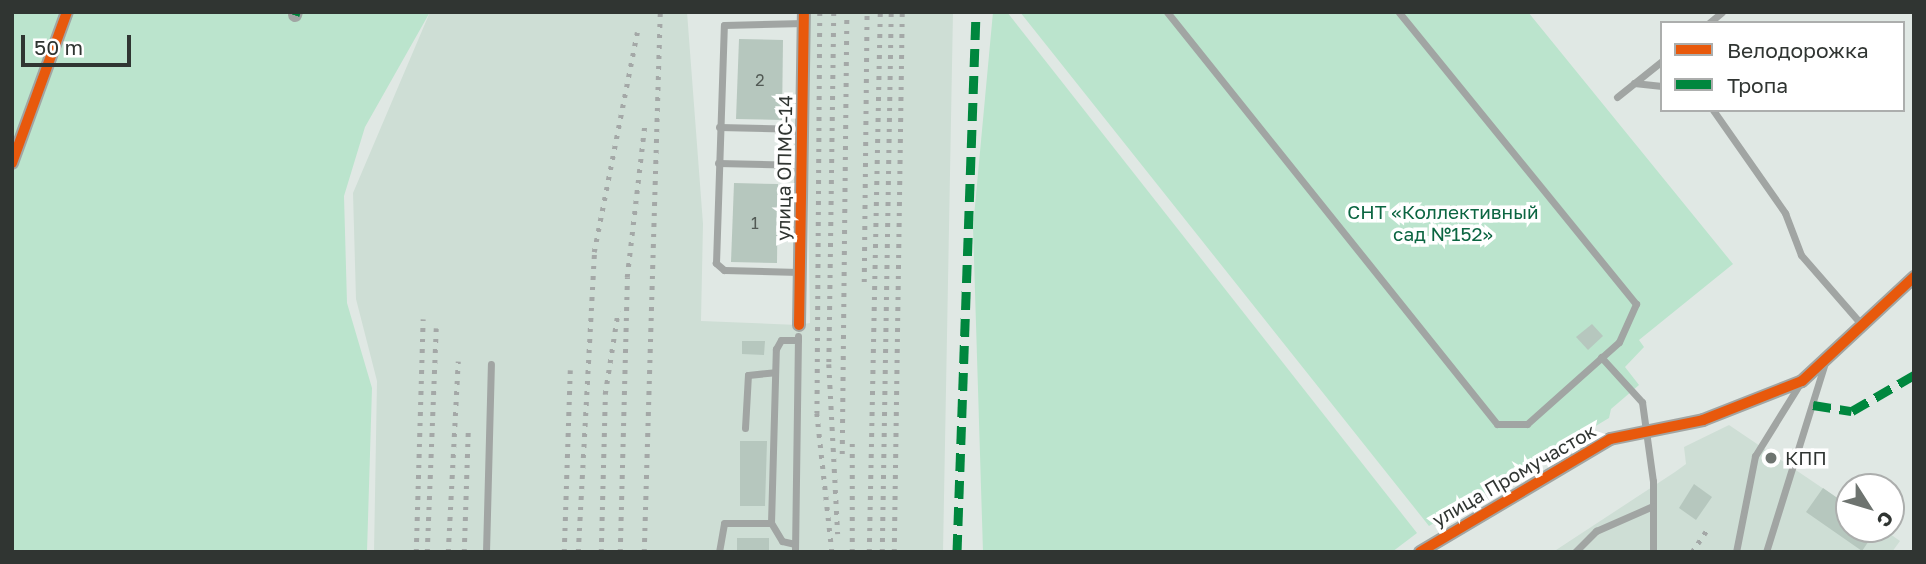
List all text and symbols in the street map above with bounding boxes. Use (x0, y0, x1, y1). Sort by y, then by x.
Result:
scale bar (24, 21, 135, 65)
legend (1660, 21, 1905, 112)
text: 50 m (34, 34, 83, 60)
text: Велодорожка (1727, 37, 1869, 63)
house number: 2 (755, 70, 765, 90)
text: Тропа (1727, 72, 1788, 98)
street label: улица ОПМС-14 (771, 95, 797, 241)
park label: СНТ «Коллективный сад №152» (1347, 201, 1539, 245)
house number: 1 (751, 213, 759, 233)
street label: улица Промучасток (1428, 419, 1600, 531)
place label: КПП (1785, 447, 1827, 469)
marker: КПП (1763, 450, 1779, 466)
north arrow (1835, 473, 1905, 543)
text: С (1872, 507, 1899, 532)

